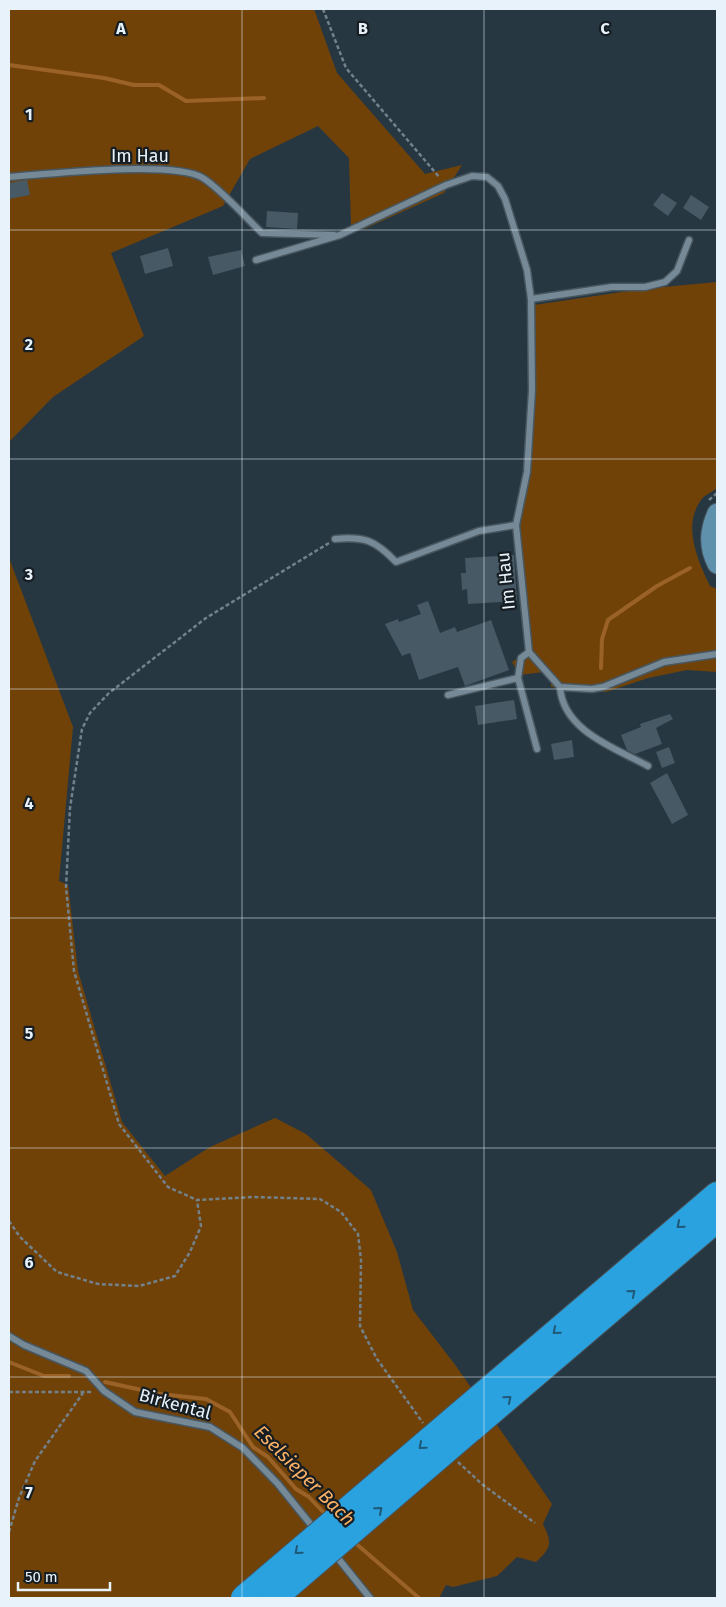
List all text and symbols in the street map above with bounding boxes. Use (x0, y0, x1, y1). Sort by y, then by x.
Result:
text: A (115, 19, 126, 38)
text: B (358, 19, 368, 38)
text: C (600, 19, 610, 38)
text: 1 (25, 105, 33, 124)
street label: Im Hau (111, 145, 169, 167)
text: 2 (25, 335, 33, 354)
street label: Im Hau (492, 551, 520, 611)
text: 3 (24, 565, 33, 584)
text: 4 (24, 794, 34, 813)
text: 5 (25, 1024, 34, 1043)
one-way arrow (677, 1219, 686, 1228)
text: 6 (24, 1253, 34, 1272)
one-way arrow (626, 1290, 635, 1299)
one-way arrow (553, 1325, 562, 1334)
street label: Birkental (137, 1384, 213, 1424)
one-way arrow (502, 1396, 511, 1405)
water label: Eselsieper Bach (249, 1420, 360, 1531)
one-way arrow (418, 1440, 427, 1449)
text: 7 (25, 1483, 33, 1502)
one-way arrow (373, 1506, 382, 1515)
one-way arrow (295, 1546, 304, 1554)
scale bar (18, 1560, 110, 1592)
text: 50 m (25, 1568, 58, 1586)

